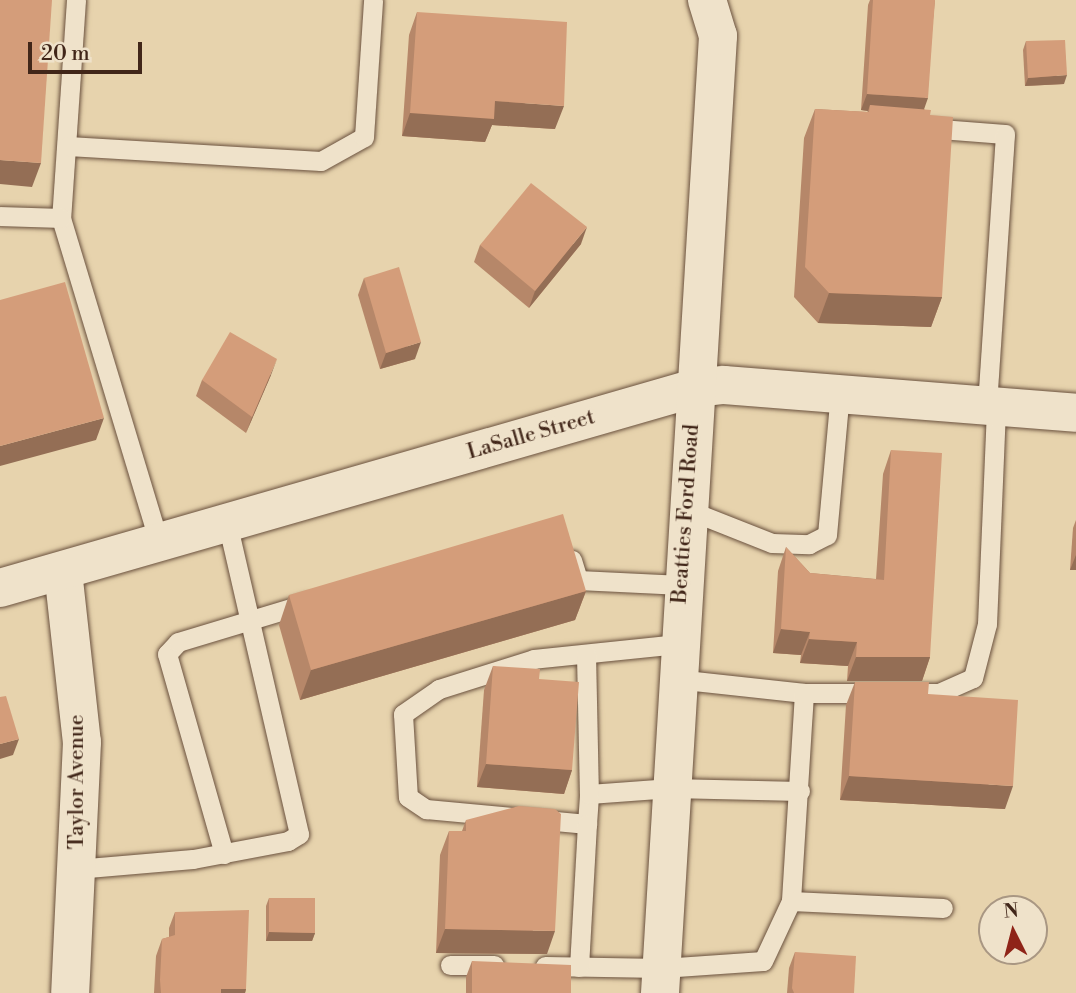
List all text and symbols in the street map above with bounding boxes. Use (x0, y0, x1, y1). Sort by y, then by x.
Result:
scale bar (32, 28, 145, 72)
text: 20 m (41, 41, 90, 67)
street label: LaSalle Street (464, 405, 598, 465)
street label: Beatties Ford Road (667, 423, 705, 605)
street label: Taylor Avenue (64, 715, 90, 849)
north arrow (978, 895, 1048, 965)
text: N (1002, 898, 1020, 924)

